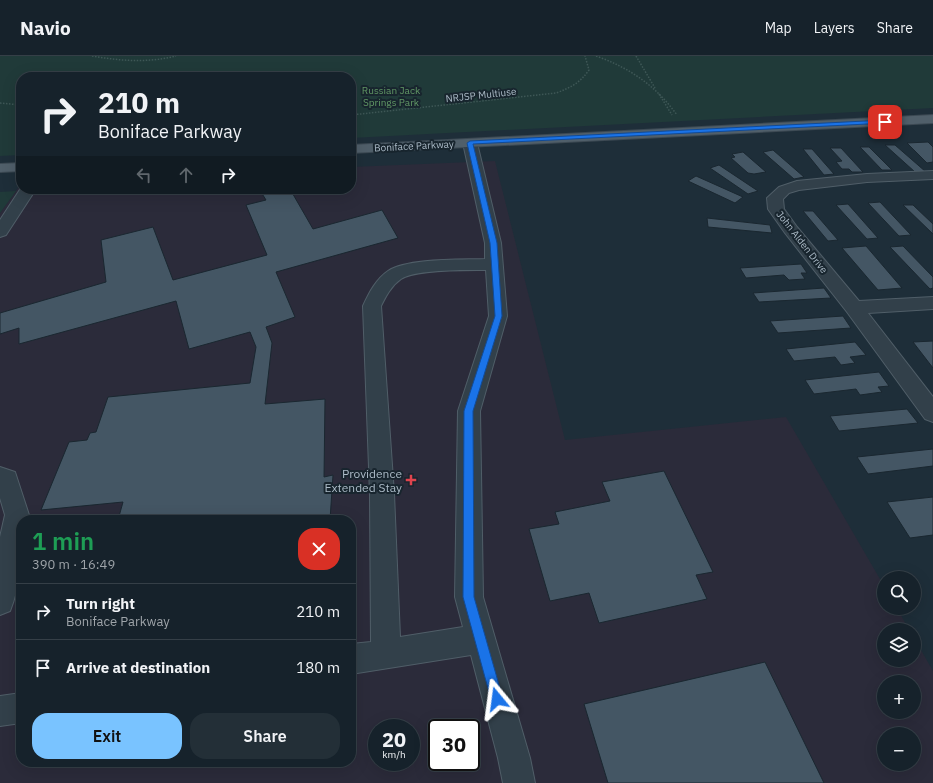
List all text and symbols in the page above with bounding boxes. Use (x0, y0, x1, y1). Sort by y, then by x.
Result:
text: Navio (20, 16, 71, 40)
text: Map (765, 19, 792, 37)
text: Layers (814, 19, 855, 37)
text: Share (877, 19, 913, 37)
text: 210 m (98, 84, 180, 121)
park label: Russian Jack Springs Park (362, 84, 421, 109)
street label: NRJSP Multiuse (445, 85, 518, 105)
icon: right (32, 88, 84, 140)
pin (868, 105, 902, 139)
icon: arrive (874, 111, 896, 133)
text: Boniface Parkway (98, 120, 242, 143)
street label: Boniface Parkway (374, 137, 454, 155)
icon: left (133, 164, 155, 186)
icon: ahead (175, 164, 197, 186)
icon: right (217, 164, 239, 186)
street label: John Alden Drive (773, 208, 831, 276)
place label: Providence Extended Stay (324, 466, 402, 495)
marker: Providence Extended Stay (405, 474, 417, 486)
text: 1 min (32, 525, 94, 557)
button: close (298, 528, 340, 570)
text: 390 m · 16:49 (32, 556, 115, 573)
map controls (877, 571, 921, 771)
button: search (877, 571, 921, 615)
text: Turn right (66, 594, 135, 613)
icon: right (32, 601, 54, 623)
text: 210 m (296, 602, 340, 621)
text: Boniface Parkway (66, 613, 170, 630)
button: layers (877, 623, 921, 667)
icon: arrive (32, 657, 54, 679)
text: Arrive at destination (66, 658, 210, 677)
text: 180 m (296, 658, 340, 677)
button: + (877, 675, 921, 719)
position arrow (476, 678, 518, 720)
button: Exit (32, 713, 182, 759)
button: Share (190, 713, 340, 759)
speed limit sign: 30 (428, 719, 480, 771)
text: 20 (382, 726, 406, 753)
button: − (877, 727, 921, 771)
text: km/h (382, 748, 406, 761)

